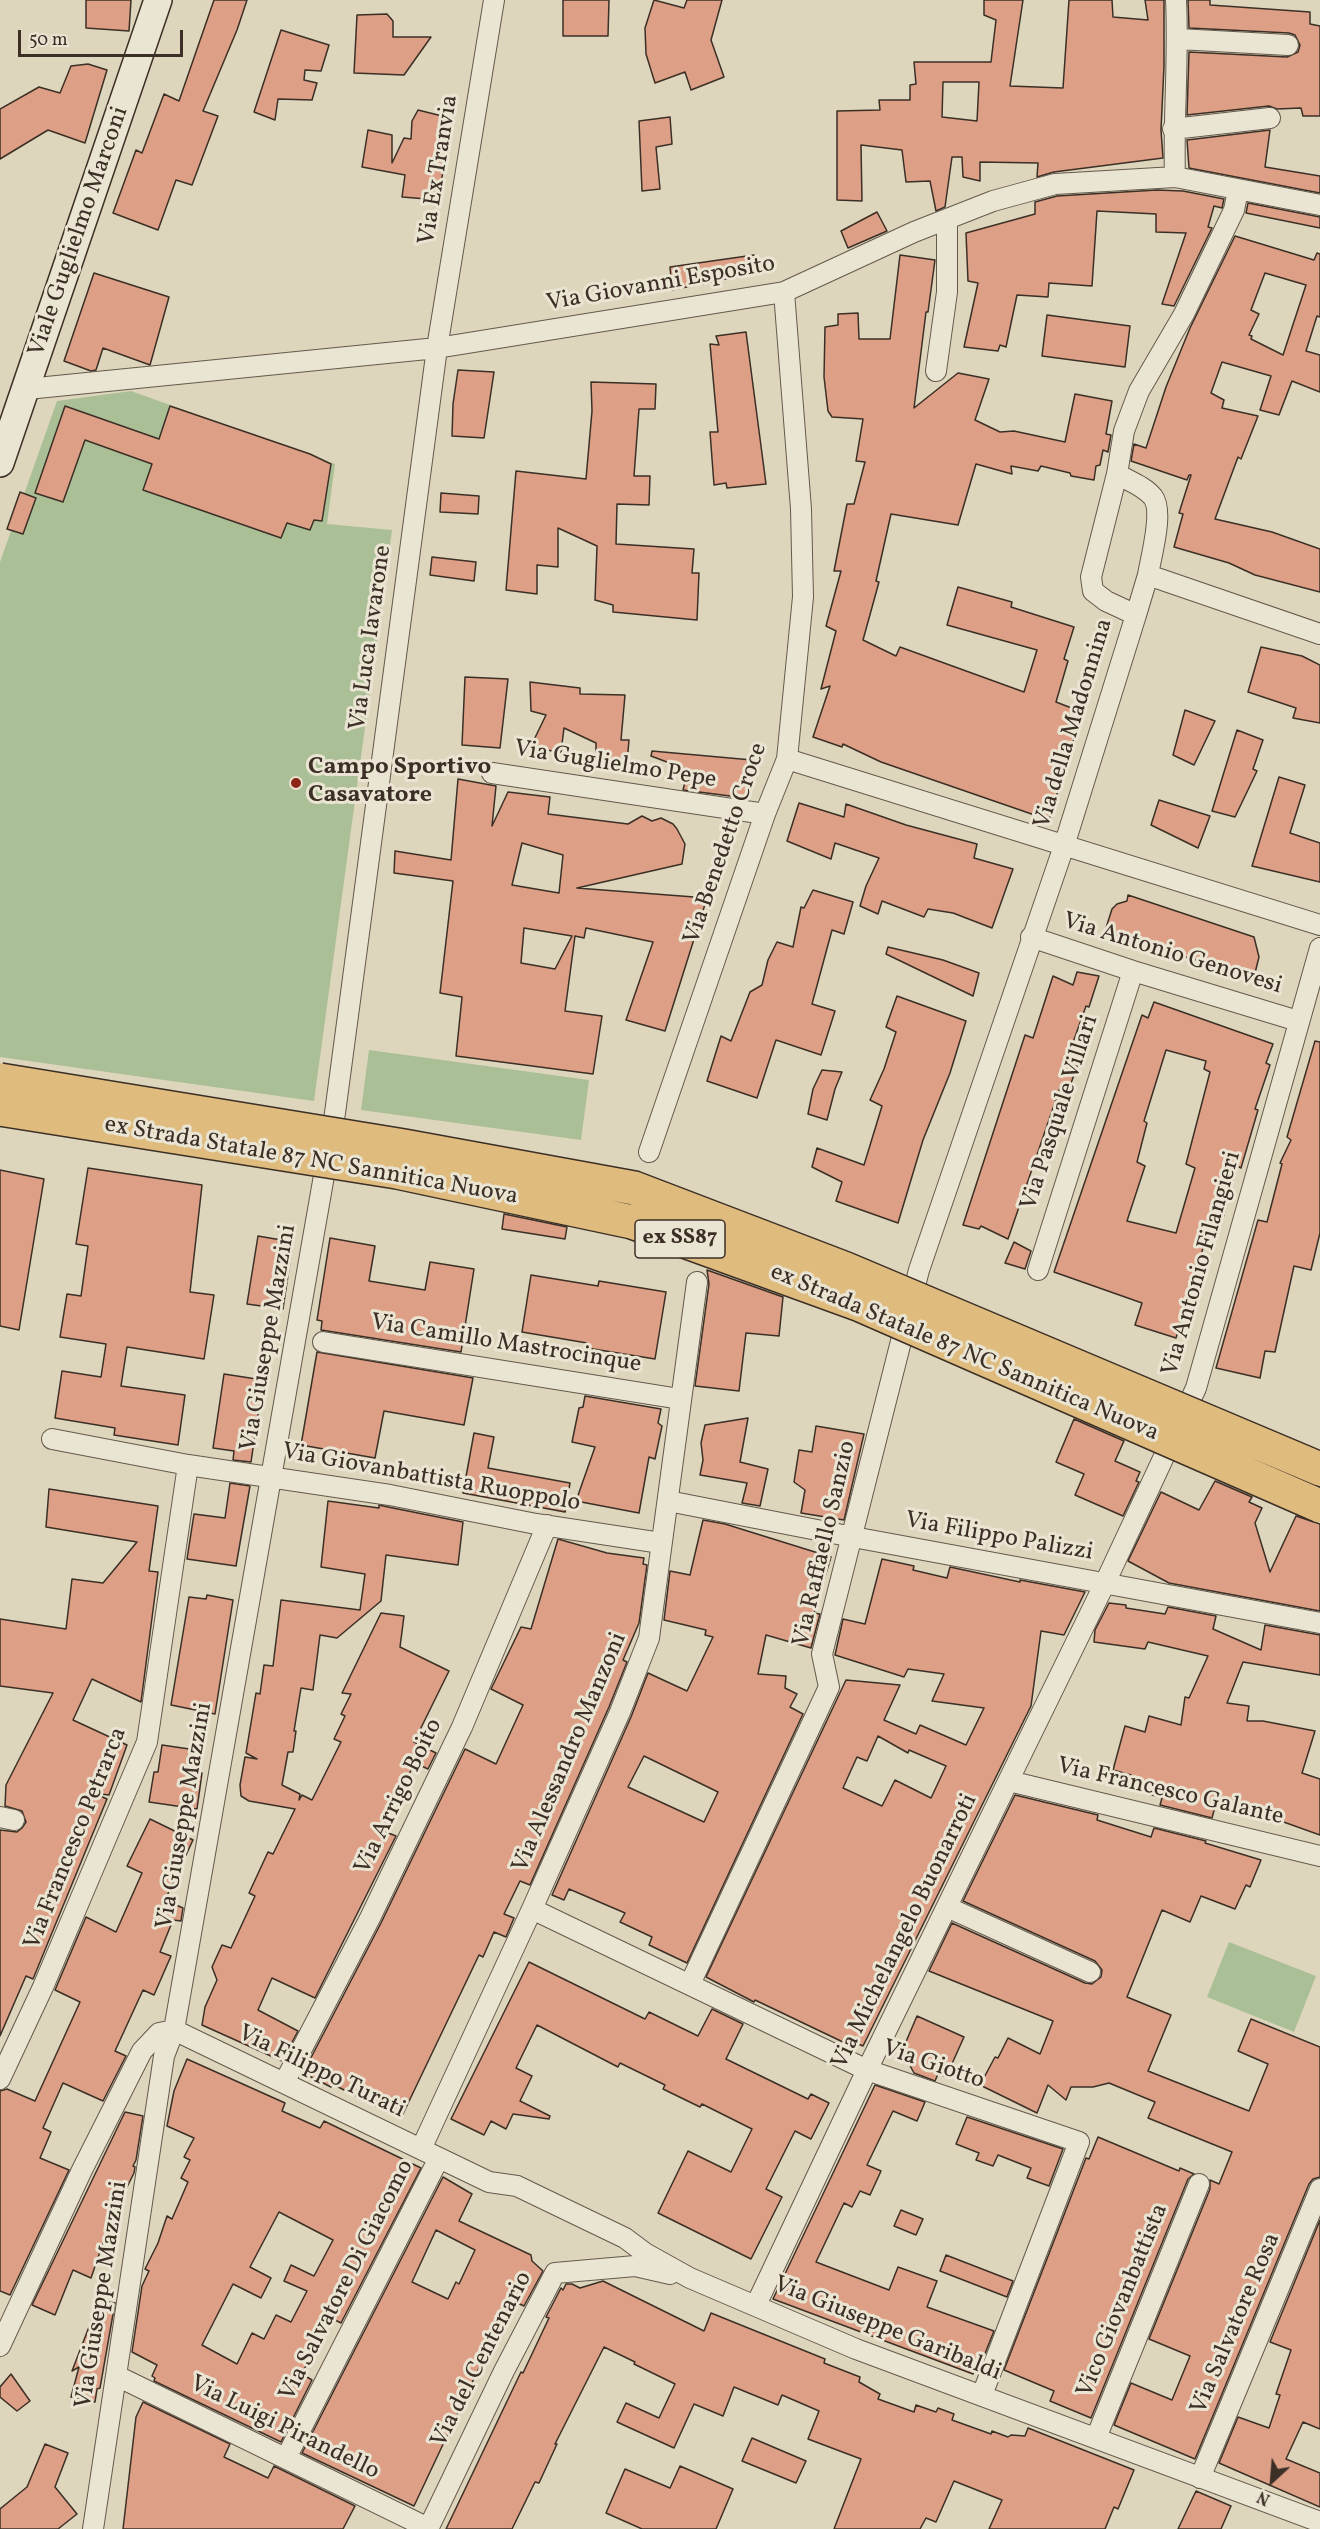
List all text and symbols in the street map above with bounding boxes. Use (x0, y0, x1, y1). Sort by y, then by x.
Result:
scale bar (21, 18, 186, 56)
text: 50 m (29, 28, 68, 53)
street label: Via Ex Tranvia (414, 93, 466, 247)
street label: Viale Guglielmo Marconi (24, 103, 136, 361)
street label: Via Giovanni Esposito (545, 251, 777, 319)
street label: Via Luca Iavarone (345, 544, 399, 732)
street label: Via della Madonnina (1029, 616, 1121, 832)
street label: Via Guglielmo Pepe (512, 736, 718, 796)
street label: Via Benedetto Croce (679, 740, 775, 948)
place label: Campo Sportivo Casavatore (308, 755, 491, 811)
marker: Campo Sportivo Casavatore (289, 776, 303, 790)
street label: Via Antonio Genovesi (1059, 908, 1285, 1002)
street label: Via Pasquale Villari (1016, 1012, 1106, 1214)
street label: ex Strada Statale 87 NC Sannitica Nuova (102, 1111, 520, 1213)
street label: Via Antonio Filangieri (1157, 1148, 1249, 1380)
road number: ex SS87 (635, 1220, 725, 1258)
street label: Via Giuseppe Mazzini (236, 1222, 304, 1454)
street label: ex Strada Statale 87 NC Sannitica Nuova (765, 1259, 1163, 1449)
street label: Via Camillo Mastrocinque (369, 1309, 643, 1381)
street label: Via Raffaello Sanzio (788, 1438, 864, 1650)
street label: Via Giovanbattista Ruoppolo (280, 1439, 582, 1519)
street label: Via Filippo Palizzi (903, 1507, 1095, 1569)
street label: Via Alessandro Manzoni (507, 1629, 635, 1877)
street label: Via Giuseppe Mazzini (152, 1700, 220, 1932)
street label: Via Arrigo Boito (350, 1715, 450, 1879)
street label: Via Francesco Petrarca (19, 1724, 135, 1954)
street label: Via Francesco Galante (1054, 1753, 1286, 1833)
street label: Via Michelangelo Buonarroti (827, 1790, 985, 2074)
street label: Via Filippo Turati (233, 2020, 409, 2126)
street label: Via Giotto (878, 2035, 988, 2097)
street label: Via Salvatore Di Giacomo (275, 2156, 421, 2406)
street label: Via Giuseppe Mazzini (71, 2179, 135, 2411)
street label: Vico Giovanbattista (1072, 2200, 1176, 2402)
street label: Via Salvatore Rosa (1186, 2229, 1288, 2419)
street label: Via del Centenario (426, 2267, 540, 2453)
street label: Via Giuseppe Garibaldi (769, 2271, 1005, 2389)
street label: Via Luigi Pirandello (185, 2371, 383, 2487)
north arrow (1242, 2451, 1302, 2511)
text: N (1254, 2485, 1274, 2510)

